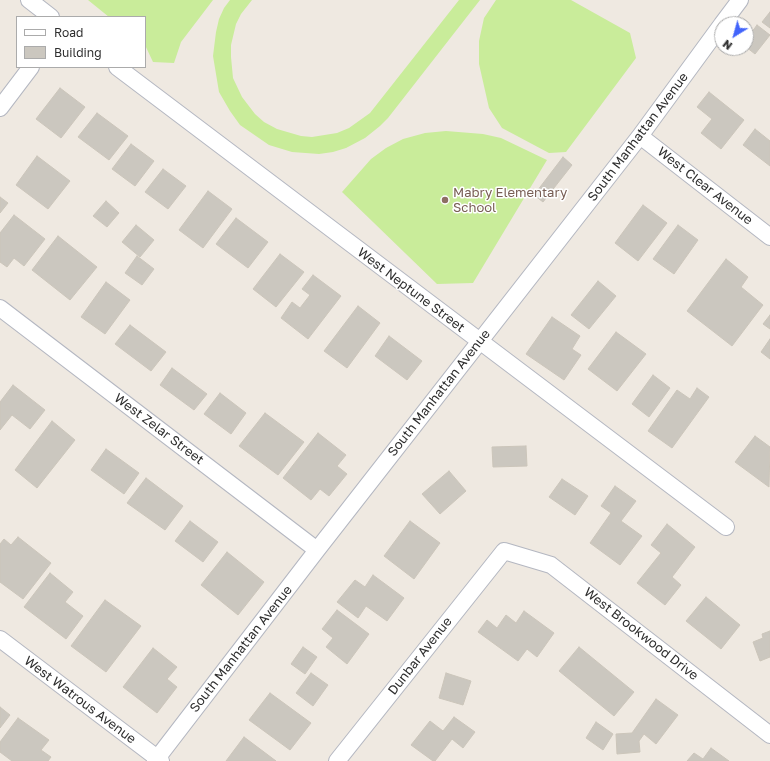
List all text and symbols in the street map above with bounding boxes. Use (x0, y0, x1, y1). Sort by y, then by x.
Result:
legend (16, 16, 146, 68)
north arrow (714, 16, 754, 56)
text: Road (54, 25, 83, 40)
text: N (720, 37, 734, 53)
text: Building (54, 45, 102, 60)
street label: South Manhattan Avenue (585, 70, 691, 204)
street label: West Clear Avenue (654, 144, 756, 228)
place label: Mabry Elementary School (453, 185, 567, 216)
marker: Mabry Elementary School (440, 195, 450, 205)
street label: West Neptune Street (354, 244, 468, 336)
street label: South Manhattan Avenue (385, 326, 493, 460)
street label: West Zelar Street (111, 390, 207, 468)
street label: South Manhattan Avenue (187, 582, 295, 716)
street label: West Brookwood Drive (581, 584, 701, 684)
street label: Dunbar Avenue (385, 614, 455, 698)
street label: West Watrous Avenue (21, 653, 139, 747)

